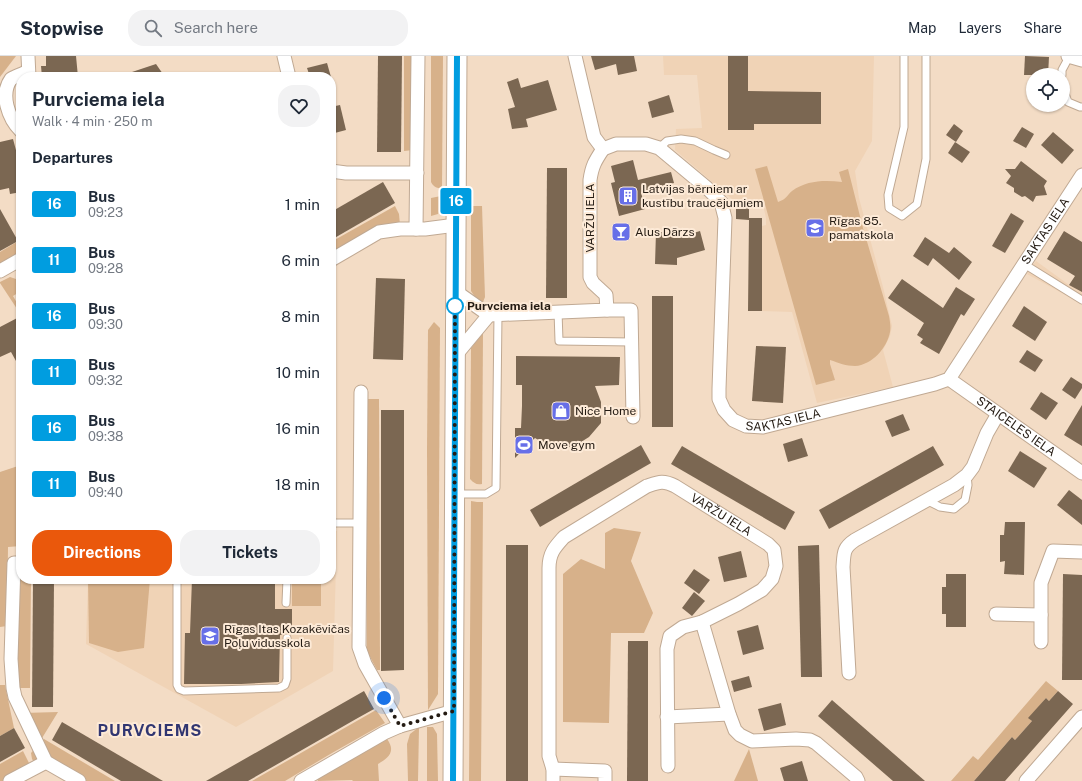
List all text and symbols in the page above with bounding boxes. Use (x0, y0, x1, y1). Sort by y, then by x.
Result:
search box (128, 10, 408, 46)
text: Stopwise (20, 17, 104, 39)
icon: search (142, 17, 164, 39)
text: Search here (174, 19, 258, 36)
text: Map (908, 20, 936, 36)
text: Layers (958, 20, 1002, 36)
text: Share (1024, 20, 1062, 36)
map controls (1026, 68, 1070, 112)
button: locate (1026, 68, 1070, 112)
button: heart (278, 85, 320, 127)
text: Purvciema iela (32, 88, 165, 110)
text: Walk · 4 min · 250 m (32, 114, 152, 129)
text: Departures (32, 149, 113, 166)
place label: Latvijas bērniem ar kustību traucējumiem (642, 182, 763, 210)
street label: VARŽU IELA (583, 183, 597, 252)
building icon: Latvijas bērniem ar kustību traucējumiem (617, 185, 639, 207)
text: Bus (88, 188, 115, 205)
line badge: 16 (438, 188, 474, 214)
text: 16 (448, 193, 464, 209)
street label: SAKTAS IELA (1019, 195, 1072, 267)
text: 16 (46, 196, 62, 212)
text: 1 min (285, 196, 320, 213)
text: 09:23 (88, 205, 123, 220)
place label: Rīgas 85. pamatskola (829, 214, 894, 242)
school or university icon: Rīgas 85. pamatskola (804, 217, 826, 239)
bar icon: Alus Dārzs (610, 221, 632, 243)
place label: Alus Dārzs (635, 225, 694, 239)
text: Bus (88, 244, 115, 261)
text: 11 (48, 252, 60, 268)
text: 6 min (282, 252, 320, 269)
text: 09:28 (88, 261, 123, 276)
marker: Purvciema iela (446, 297, 464, 315)
place label: Purvciema iela (467, 299, 551, 313)
text: Bus (88, 300, 115, 317)
text: 16 (46, 308, 62, 324)
text: 8 min (281, 308, 320, 325)
text: 09:30 (88, 317, 123, 332)
text: Bus (88, 356, 115, 373)
text: 11 (48, 364, 60, 380)
text: 10 min (276, 364, 320, 381)
text: 09:32 (88, 373, 123, 388)
street label: STAICELES IELA (974, 394, 1059, 459)
shop icon: Nice Home (550, 400, 572, 422)
place label: Nice Home (575, 404, 636, 418)
street label: SAKTAS IELA (745, 406, 822, 434)
text: Bus (88, 412, 115, 429)
text: 16 (46, 420, 62, 436)
text: 16 min (275, 420, 320, 437)
text: 09:38 (88, 429, 123, 444)
sports icon: Move gym (513, 434, 535, 456)
place label: Move gym (538, 438, 595, 452)
text: Bus (88, 468, 115, 485)
text: 11 (48, 476, 60, 492)
text: 18 min (275, 476, 320, 493)
text: 09:40 (88, 485, 123, 500)
street label: VARŽU IELA (688, 491, 754, 539)
button: Directions (32, 530, 172, 576)
button: Tickets (180, 530, 320, 576)
place label: Rīgas Itas Kozakēvičas Poļu vidusskola (224, 622, 350, 650)
school or university icon: Rīgas Itas Kozakēvičas Poļu vidusskola (199, 625, 221, 647)
your location (374, 688, 394, 708)
district label: PURVCIEMS (98, 721, 202, 740)

